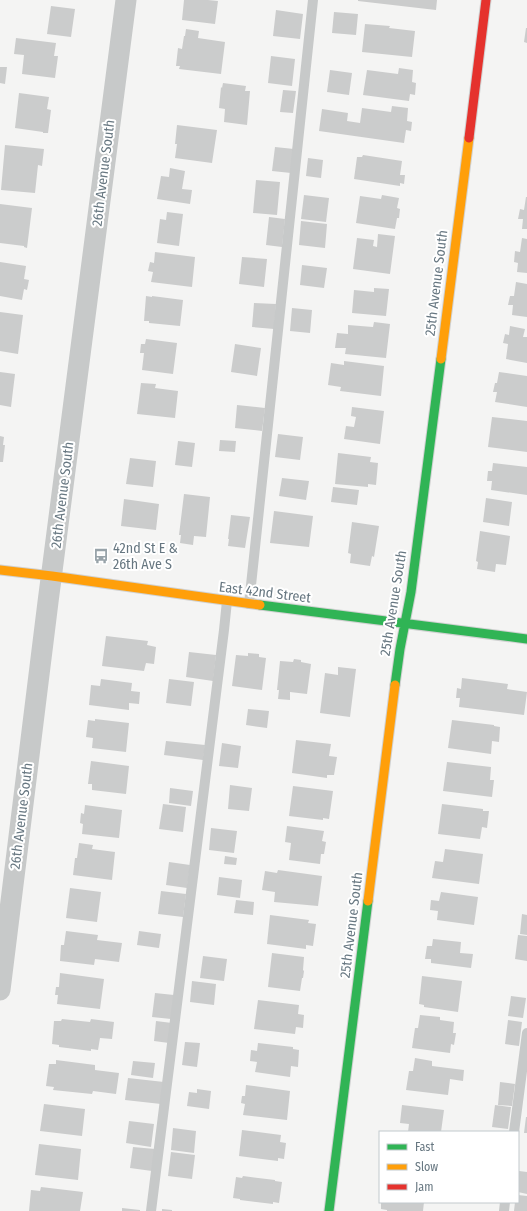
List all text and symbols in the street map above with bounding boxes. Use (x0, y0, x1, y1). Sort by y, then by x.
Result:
street label: 26th Avenue South (89, 119, 118, 227)
street label: 25th Avenue South (422, 229, 451, 337)
street label: 26th Avenue South (48, 441, 77, 549)
place label: 42nd St E & 26th Ave S (113, 540, 178, 573)
bus stop icon: 42nd St E & 26th Ave S (92, 547, 110, 565)
street label: 25th Avenue South (377, 549, 410, 657)
street label: East 42nd Street (218, 578, 312, 607)
street label: 26th Avenue South (7, 762, 36, 870)
street label: 25th Avenue South (337, 871, 366, 979)
legend (379, 1131, 519, 1203)
text: Fast (415, 1140, 434, 1154)
text: Slow (415, 1160, 438, 1174)
text: Jam (415, 1180, 433, 1194)

